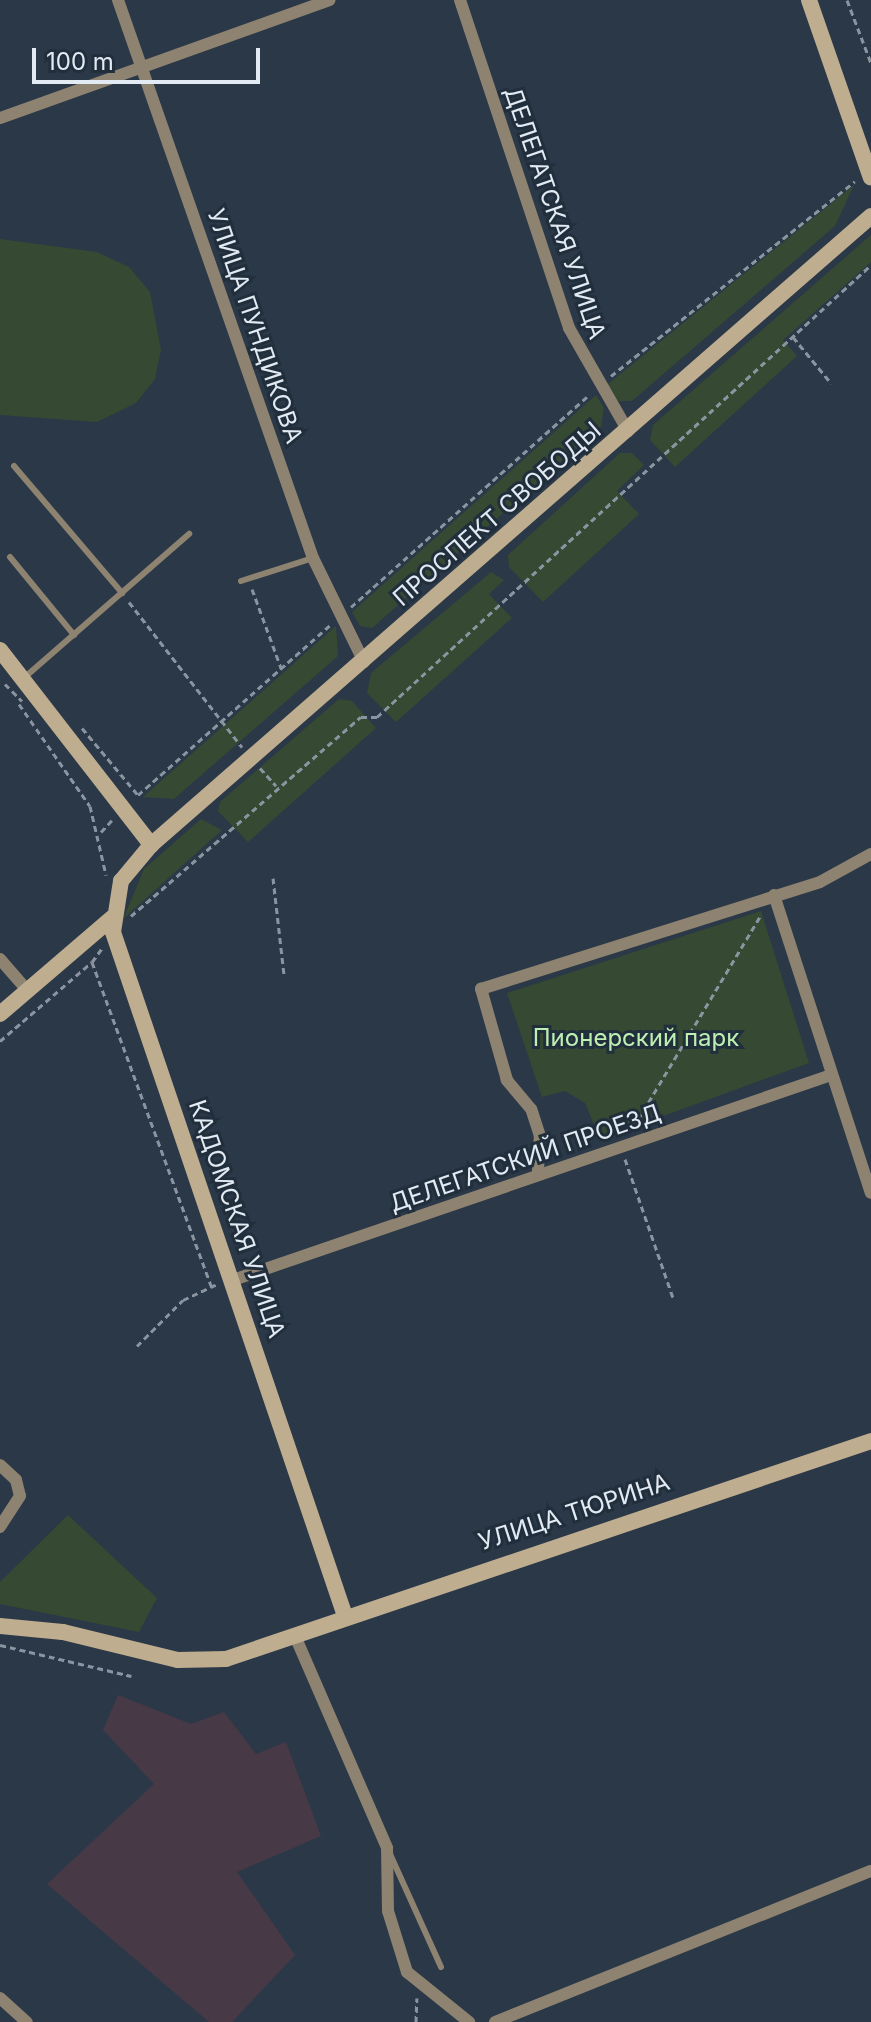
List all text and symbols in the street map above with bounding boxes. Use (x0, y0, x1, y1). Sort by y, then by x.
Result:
scale bar (36, 32, 264, 82)
text: 100 m (46, 47, 114, 76)
street label: ДЕЛЕГАТСКАЯ УЛИЦА (498, 83, 612, 343)
street label: УЛИЦА ПУНДИКОВА (201, 205, 309, 447)
street label: ПРОСПЕКТ СВОБОДЫ (387, 416, 607, 612)
park label: Пионерский парк (533, 1024, 739, 1052)
street label: КАДОМСКАЯ УЛИЦА (183, 1096, 291, 1342)
street label: ДЕЛЕГАТСКИЙ ПРОЕЗД (386, 1098, 664, 1218)
street label: УЛИЦА ТЮРИНА (475, 1468, 673, 1556)

